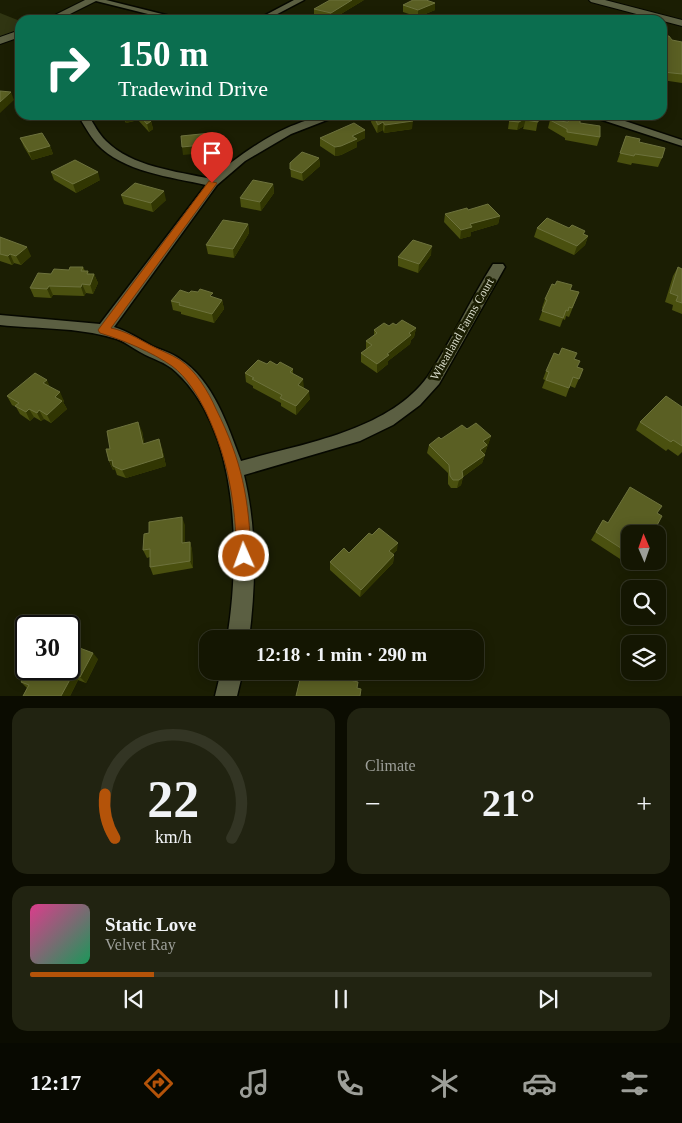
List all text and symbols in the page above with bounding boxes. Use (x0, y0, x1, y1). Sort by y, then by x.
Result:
icon: right (35, 35, 100, 100)
text: 150 m (118, 35, 208, 74)
text: Tradewind Drive (118, 76, 268, 101)
pin (191, 132, 233, 183)
icon: arrive (198, 139, 226, 167)
street label: Wheatland Farms Court (427, 275, 497, 382)
north arrow (621, 525, 666, 570)
map controls (621, 525, 666, 680)
position arrow (217, 529, 269, 581)
button: search (621, 580, 666, 625)
speed limit sign: 30 (15, 615, 80, 680)
button: layers (621, 635, 666, 680)
text: 12:18 · 1 min · 290 m (256, 644, 427, 665)
text: Climate (365, 757, 416, 774)
text: 22 (148, 771, 200, 828)
text: 21° (482, 782, 535, 824)
text: − (365, 788, 381, 819)
text: + (636, 788, 652, 819)
text: km/h (155, 827, 192, 847)
text: Static Love (105, 914, 196, 935)
text: Velvet Ray (105, 936, 176, 953)
icon: previous (120, 985, 148, 1013)
icon: pause (327, 985, 355, 1013)
icon: next (534, 985, 562, 1013)
icon: directions (141, 1066, 176, 1101)
icon: music (237, 1066, 272, 1101)
icon: phone (332, 1066, 367, 1101)
icon: climate (427, 1066, 462, 1101)
icon: car (522, 1066, 557, 1101)
icon: filters (617, 1066, 652, 1101)
text: 12:17 (30, 1070, 81, 1095)

